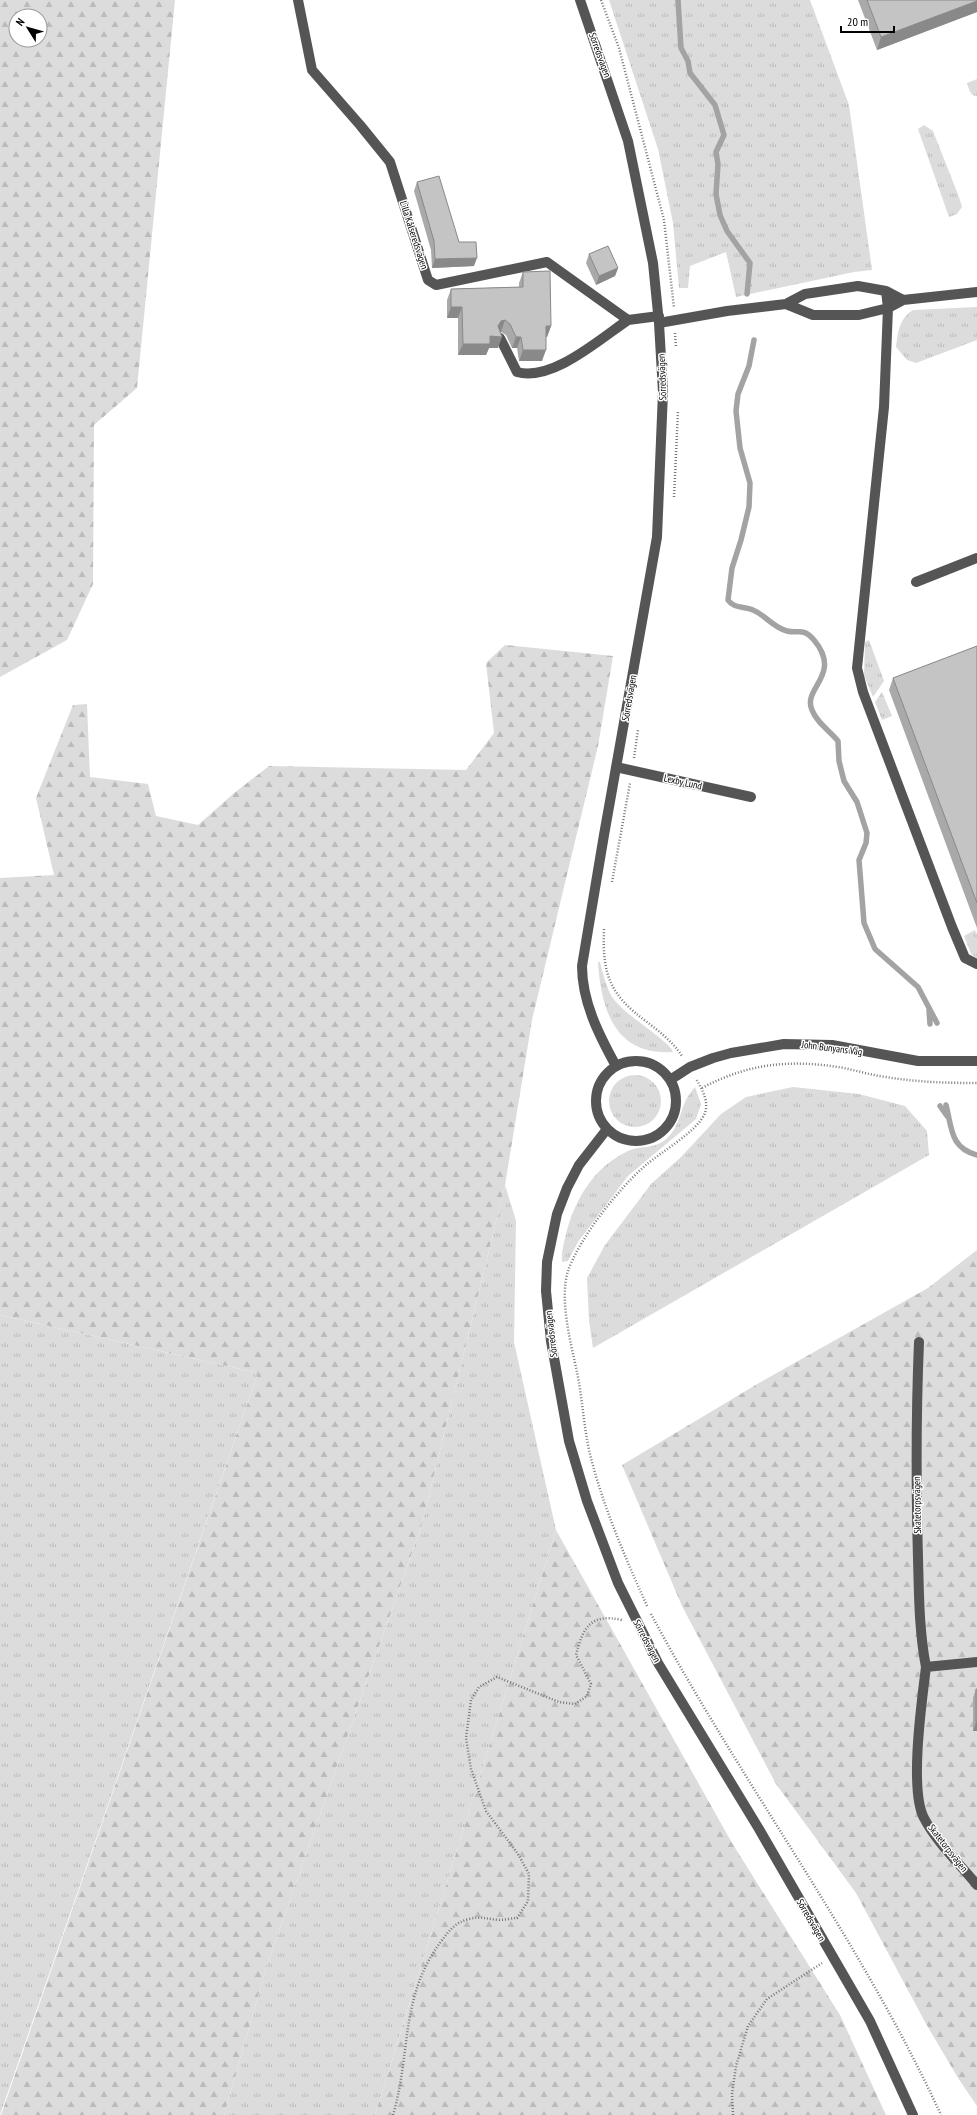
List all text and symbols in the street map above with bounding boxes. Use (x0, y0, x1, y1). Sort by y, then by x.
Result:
north arrow (8, 8, 48, 48)
scale bar (841, 8, 894, 34)
text: 20 m (847, 14, 868, 29)
text: N (13, 15, 27, 29)
street label: Sörredsvägen (586, 31, 614, 79)
street label: Lilla Kålseredsvägen (397, 199, 431, 271)
street label: Sörredsvägen (655, 353, 669, 401)
street label: Sörredsvägen (619, 674, 639, 722)
street label: Lexby Lund (663, 771, 703, 793)
street label: John Bunyans Väg (800, 1038, 863, 1058)
street label: Sörredsvägen (542, 1310, 560, 1358)
street label: Skatetorpsvägen (910, 1476, 924, 1534)
street label: Sörredsvägen (630, 1617, 664, 1665)
street label: Skatetorpsvägen (925, 1821, 971, 1875)
street label: Sörredsvägen (794, 1897, 828, 1943)

